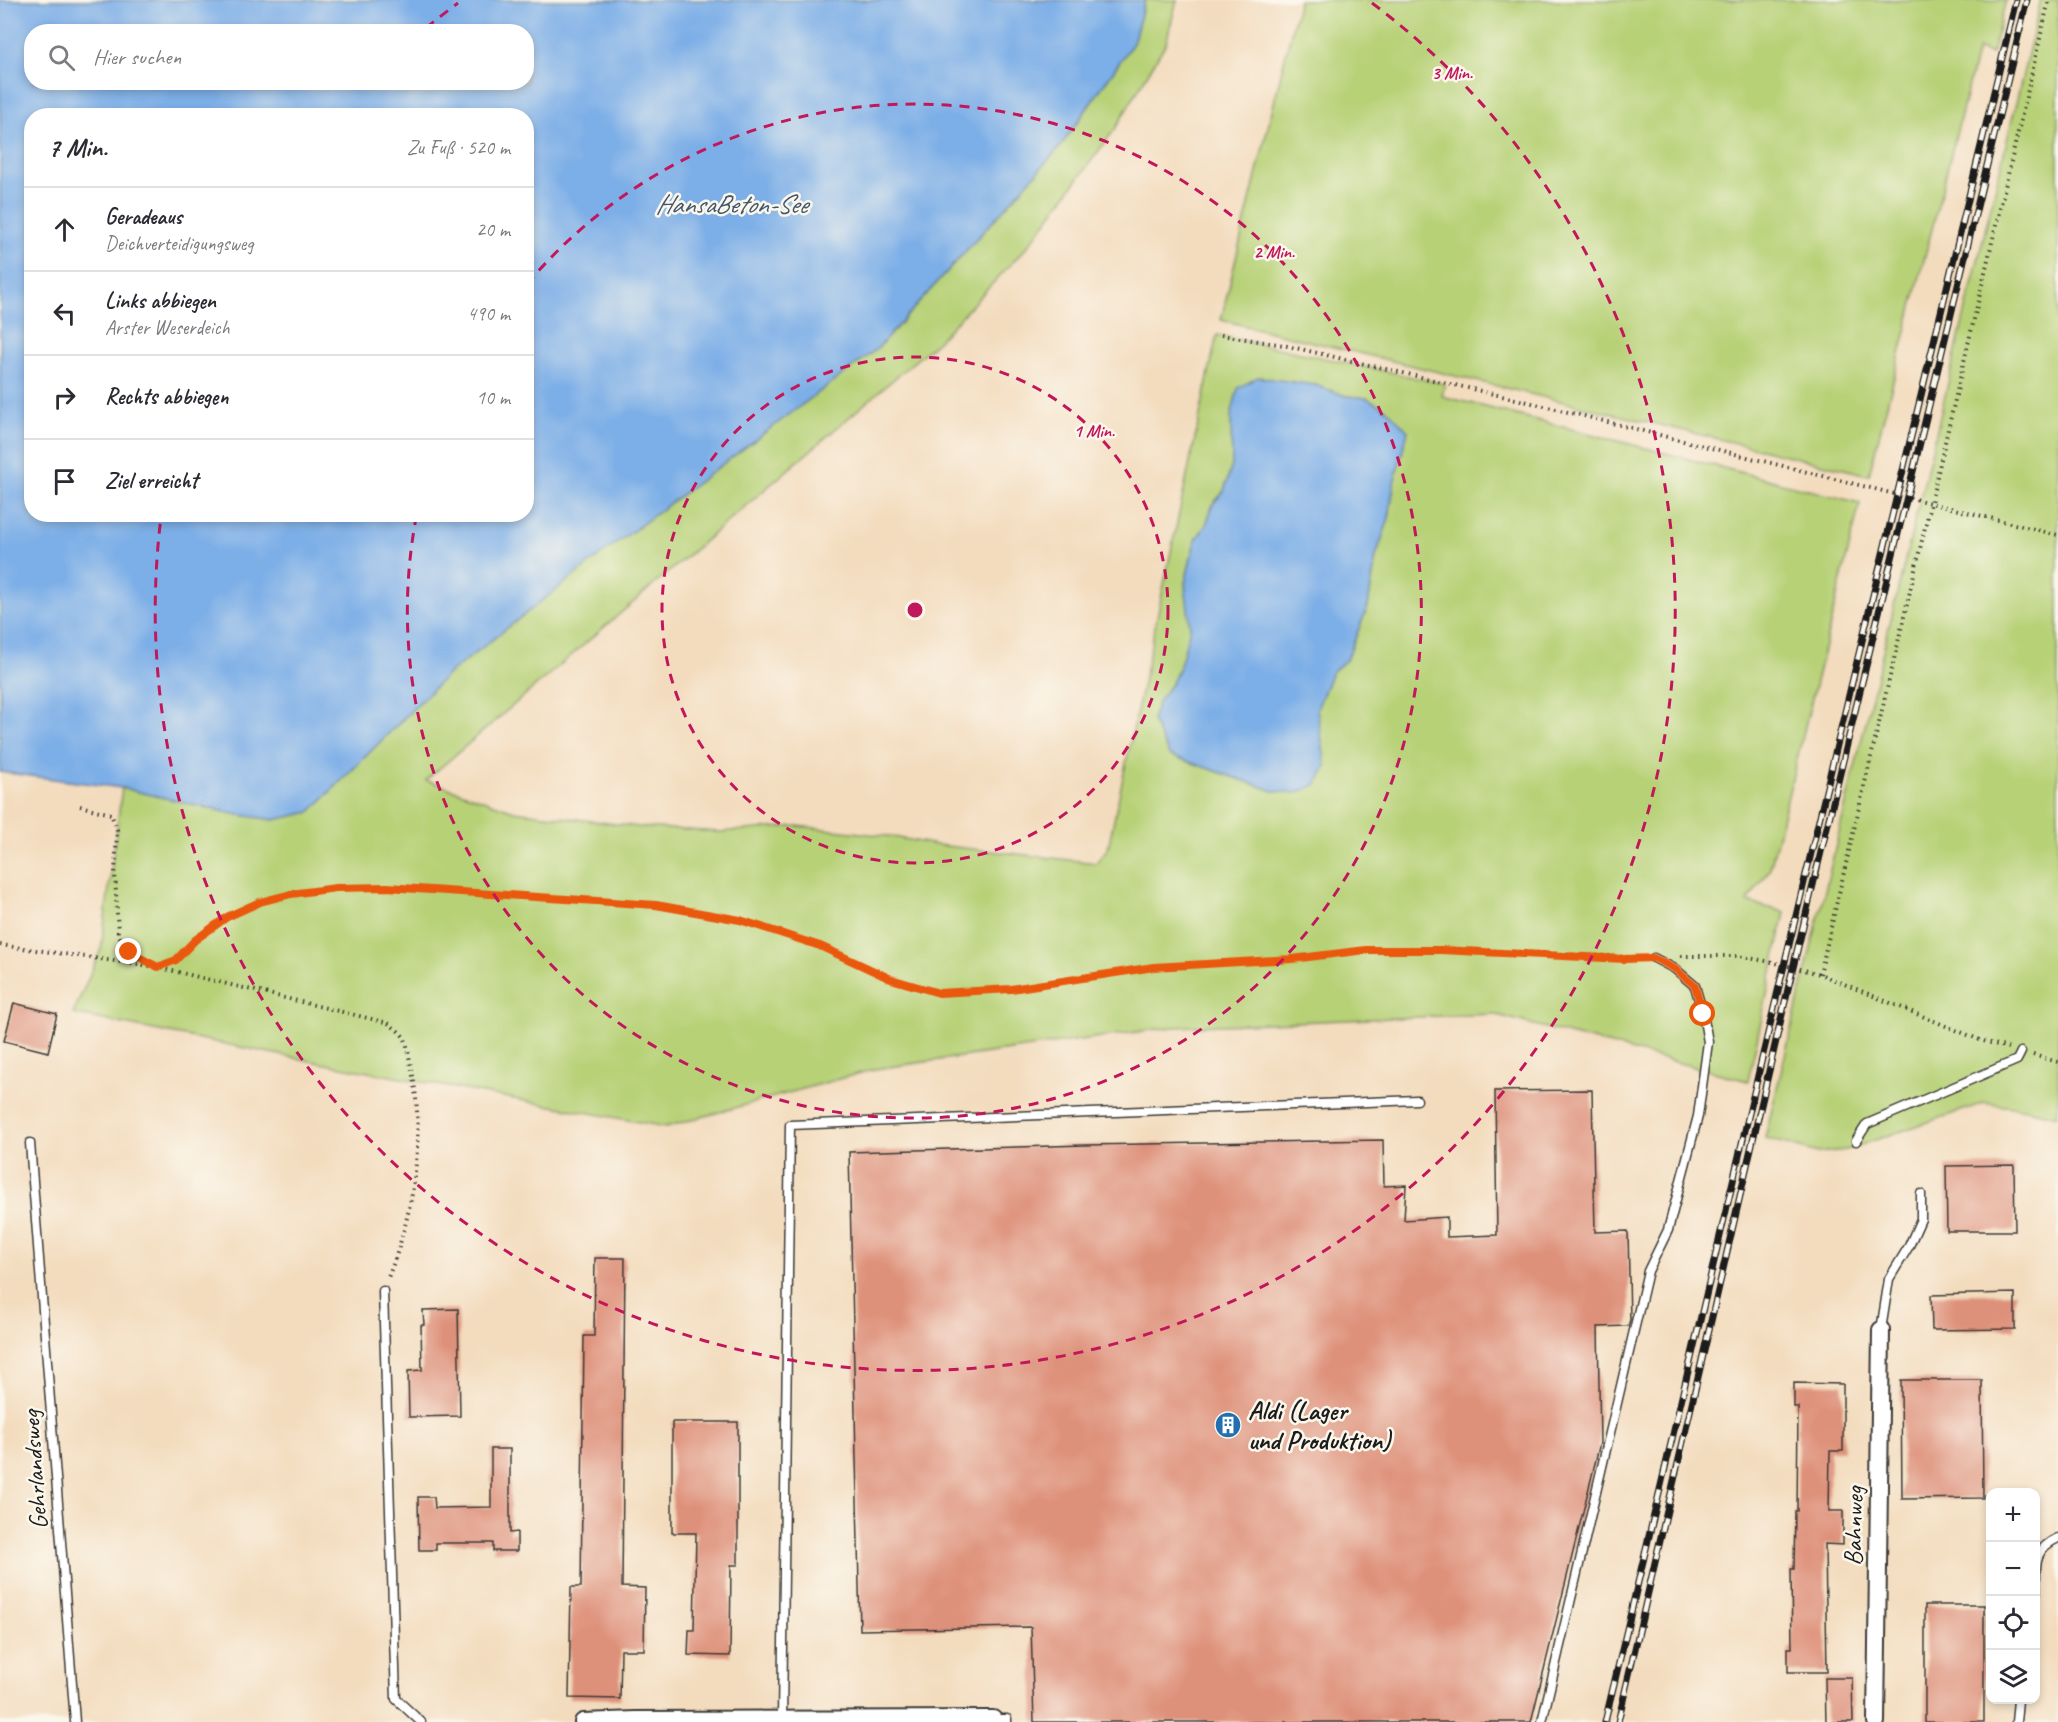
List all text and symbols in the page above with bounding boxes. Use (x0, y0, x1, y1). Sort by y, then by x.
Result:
search box (24, 24, 534, 90)
icon: search (45, 41, 78, 74)
text: Hier suchen (93, 43, 181, 71)
text: 3 Min. (1431, 62, 1473, 84)
text: 7 Min. (48, 131, 107, 164)
text: Zu Fuß · 520 m (407, 135, 510, 160)
water label: HansaBeton-See (655, 187, 811, 221)
text: Geradeaus (105, 203, 182, 231)
icon: ahead (48, 213, 81, 246)
text: 20 m (476, 217, 510, 242)
text: Deichverteidigungsweg (105, 231, 253, 256)
text: 2 Min. (1253, 241, 1295, 263)
text: Links abbiegen (105, 287, 216, 315)
icon: left (48, 297, 81, 330)
text: 490 m (467, 301, 510, 326)
text: Arster Weserdeich (105, 315, 230, 340)
icon: right (48, 381, 81, 414)
text: Rechts abbiegen (105, 383, 228, 411)
text: 10 m (476, 385, 510, 410)
text: 1 Min. (1073, 420, 1115, 442)
icon: arrive (48, 465, 81, 498)
text: Ziel erreicht (105, 467, 198, 495)
centre of rings (905, 600, 925, 620)
route end (115, 938, 141, 964)
route start (1689, 1000, 1715, 1026)
place label: Aldi (Lager und Produktion) (1248, 1394, 1393, 1457)
street label: Gehrlandsweg (14, 1408, 55, 1531)
building icon: Aldi (Lager und Produktion) (1213, 1410, 1243, 1440)
street label: Bahnweg (1836, 1484, 1871, 1566)
map controls (1986, 1488, 2040, 1704)
button: + (1986, 1488, 2040, 1542)
button: − (1986, 1542, 2040, 1596)
button: locate (1986, 1596, 2040, 1650)
button: layers (1986, 1650, 2040, 1704)

